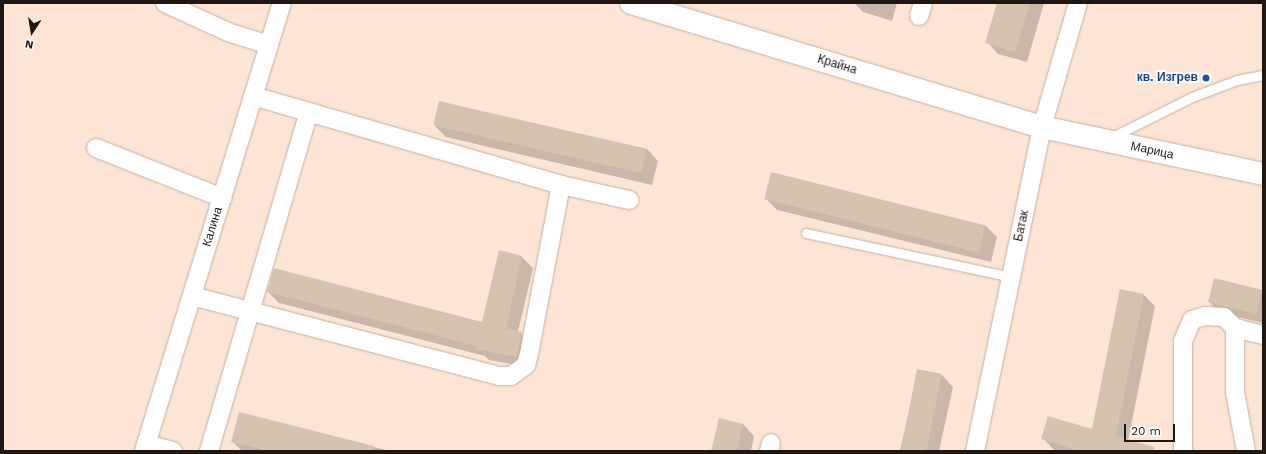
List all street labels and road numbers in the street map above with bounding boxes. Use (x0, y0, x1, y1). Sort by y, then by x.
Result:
street label: Крайна (816, 52, 858, 78)
street label: Марица (1129, 139, 1175, 163)
street label: Калина (200, 205, 226, 249)
street label: Батак (1012, 209, 1032, 243)

